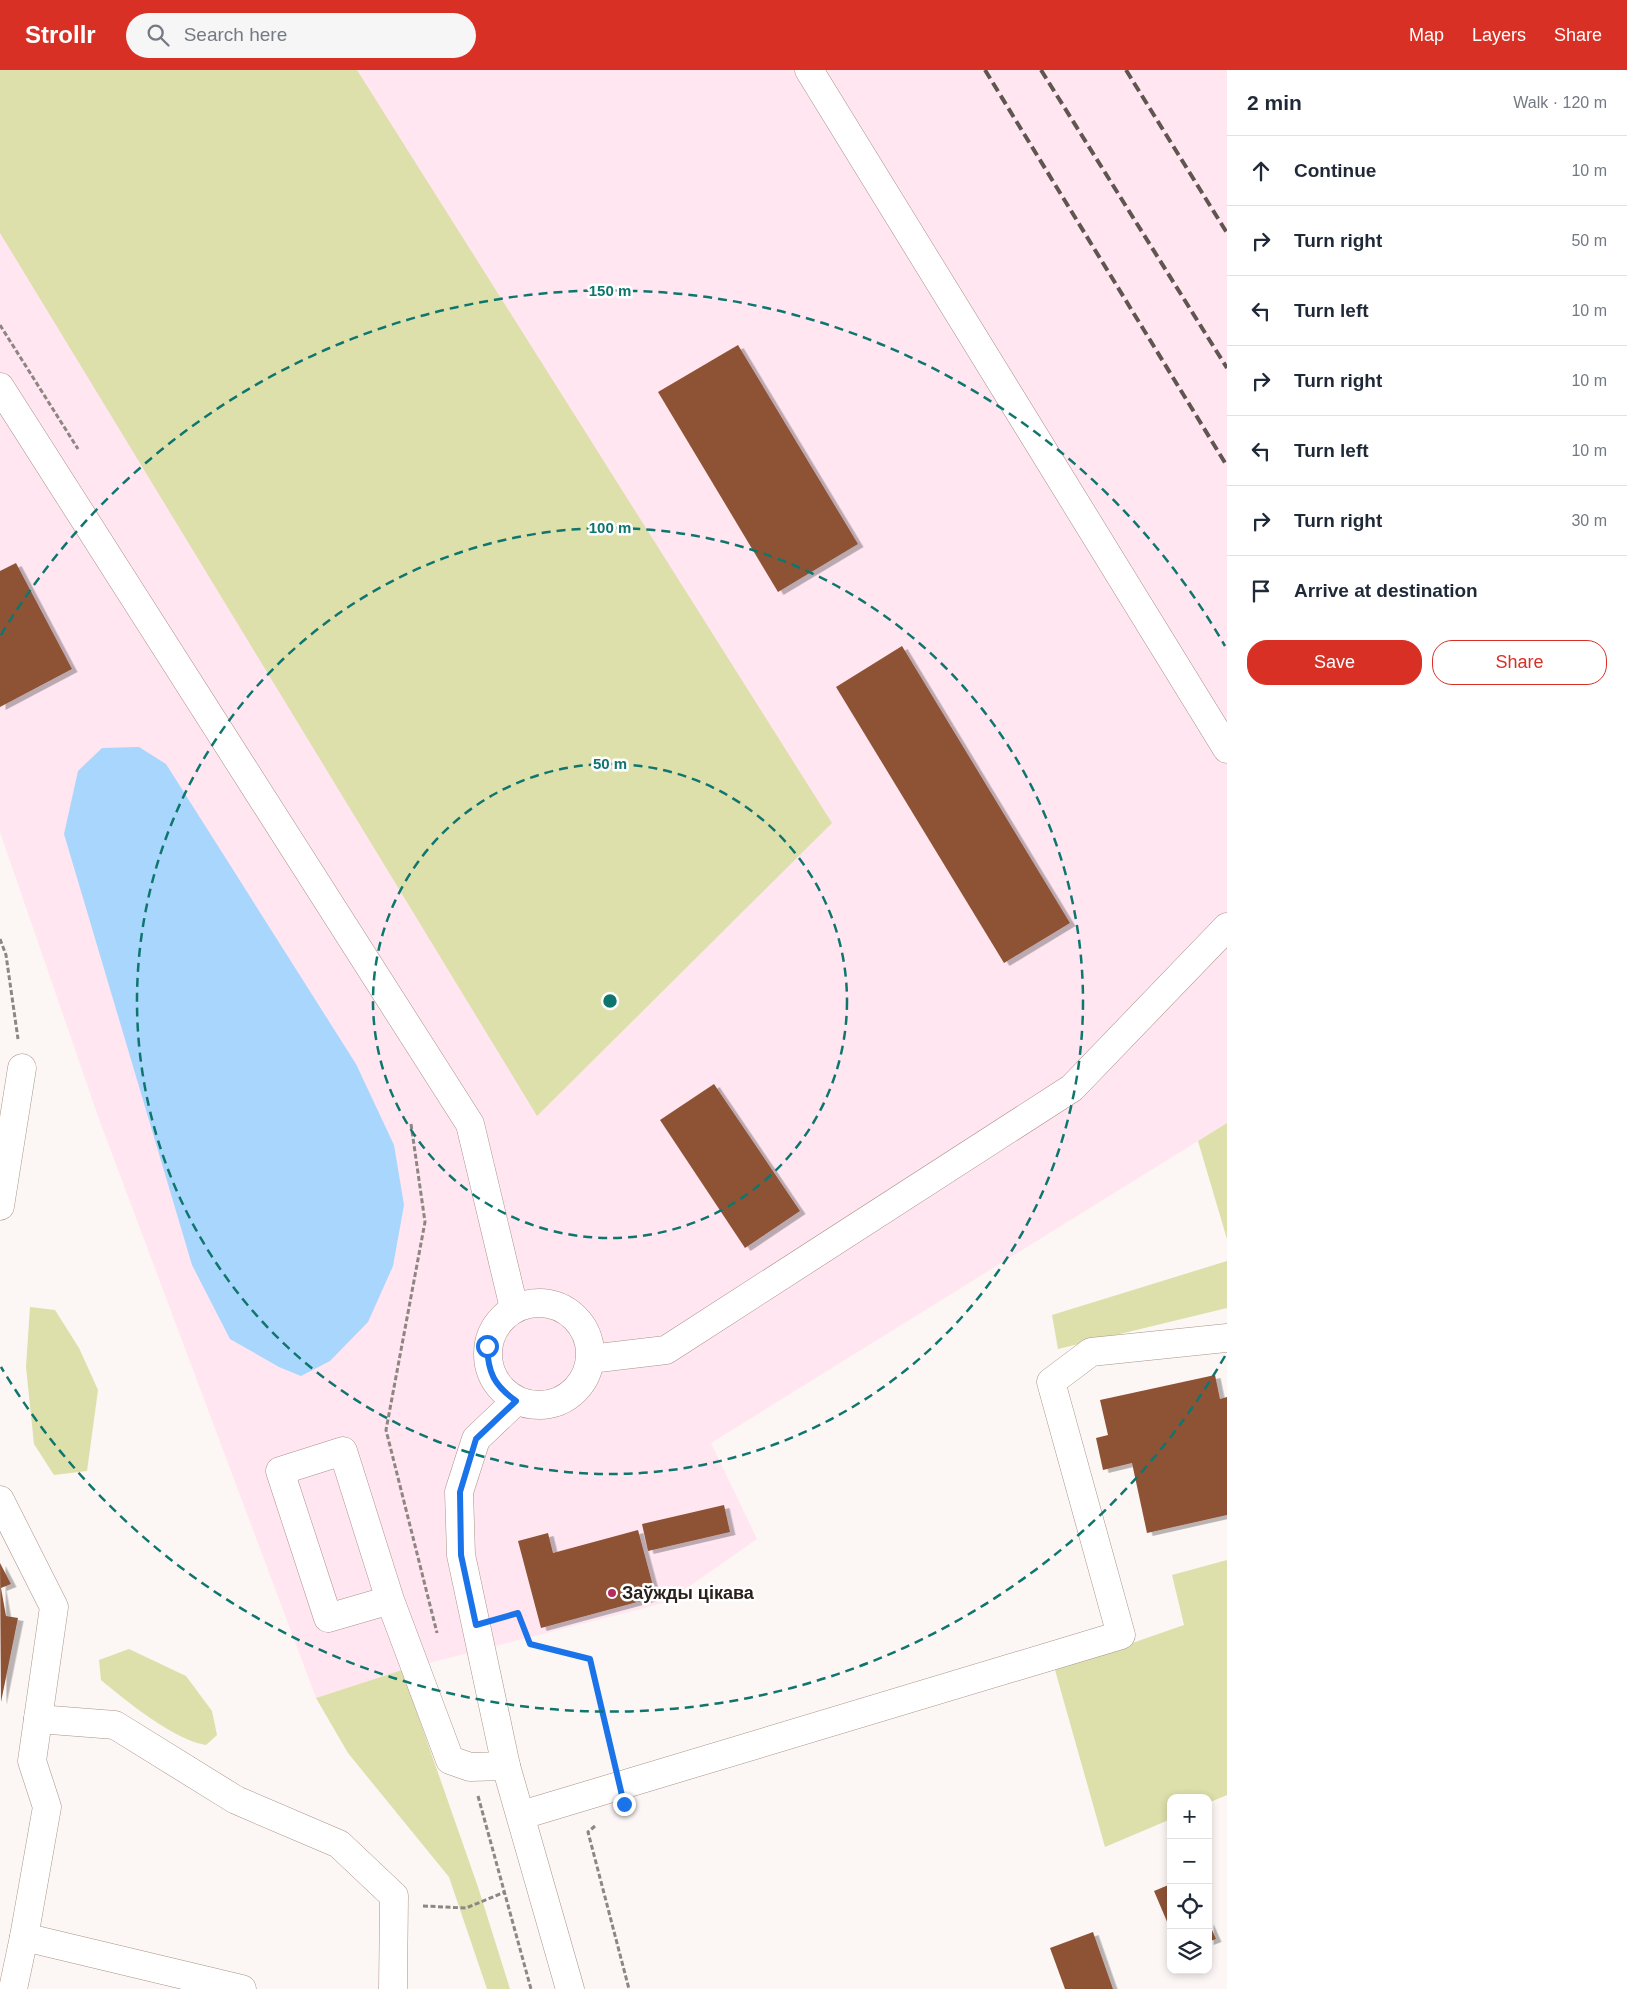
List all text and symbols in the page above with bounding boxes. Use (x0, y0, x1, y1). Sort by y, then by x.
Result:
search box (126, 13, 476, 58)
text: Strollr (25, 21, 96, 48)
icon: search (144, 21, 172, 49)
text: Search here (184, 24, 287, 45)
text: Map (1409, 25, 1444, 45)
text: Layers (1472, 25, 1526, 45)
text: Share (1554, 25, 1602, 45)
text: 2 min (1247, 91, 1302, 114)
text: Walk · 120 m (1513, 94, 1607, 111)
icon: ahead (1247, 157, 1275, 185)
text: Continue (1294, 160, 1376, 181)
text: 10 m (1571, 162, 1607, 179)
icon: right (1247, 227, 1275, 255)
text: Turn right (1294, 230, 1382, 251)
text: 50 m (1571, 232, 1607, 249)
text: 150 m (589, 282, 631, 299)
icon: left (1247, 297, 1275, 325)
text: Turn left (1294, 300, 1369, 321)
text: 10 m (1571, 302, 1607, 319)
icon: right (1247, 367, 1275, 395)
text: Turn right (1294, 370, 1382, 391)
text: 10 m (1571, 372, 1607, 389)
icon: left (1247, 437, 1275, 465)
text: Turn left (1294, 440, 1369, 461)
text: 10 m (1571, 442, 1607, 459)
icon: right (1247, 507, 1275, 535)
text: Turn right (1294, 510, 1382, 531)
text: 30 m (1571, 512, 1607, 529)
text: 100 m (589, 519, 631, 536)
icon: arrive (1247, 577, 1275, 605)
text: Arrive at destination (1294, 580, 1478, 601)
button: Save (1247, 640, 1422, 685)
button: Share (1432, 640, 1607, 685)
text: 50 m (593, 755, 627, 772)
centre of rings (601, 992, 619, 1010)
route start (476, 1335, 499, 1358)
place label: Заўжды цікава (622, 1583, 755, 1603)
marker: Заўжды цікава (606, 1587, 618, 1599)
route end (613, 1793, 636, 1816)
map controls (1167, 1794, 1212, 1974)
button: + (1167, 1794, 1212, 1839)
button: − (1167, 1839, 1212, 1884)
button: locate (1167, 1884, 1212, 1929)
button: layers (1167, 1929, 1212, 1974)

